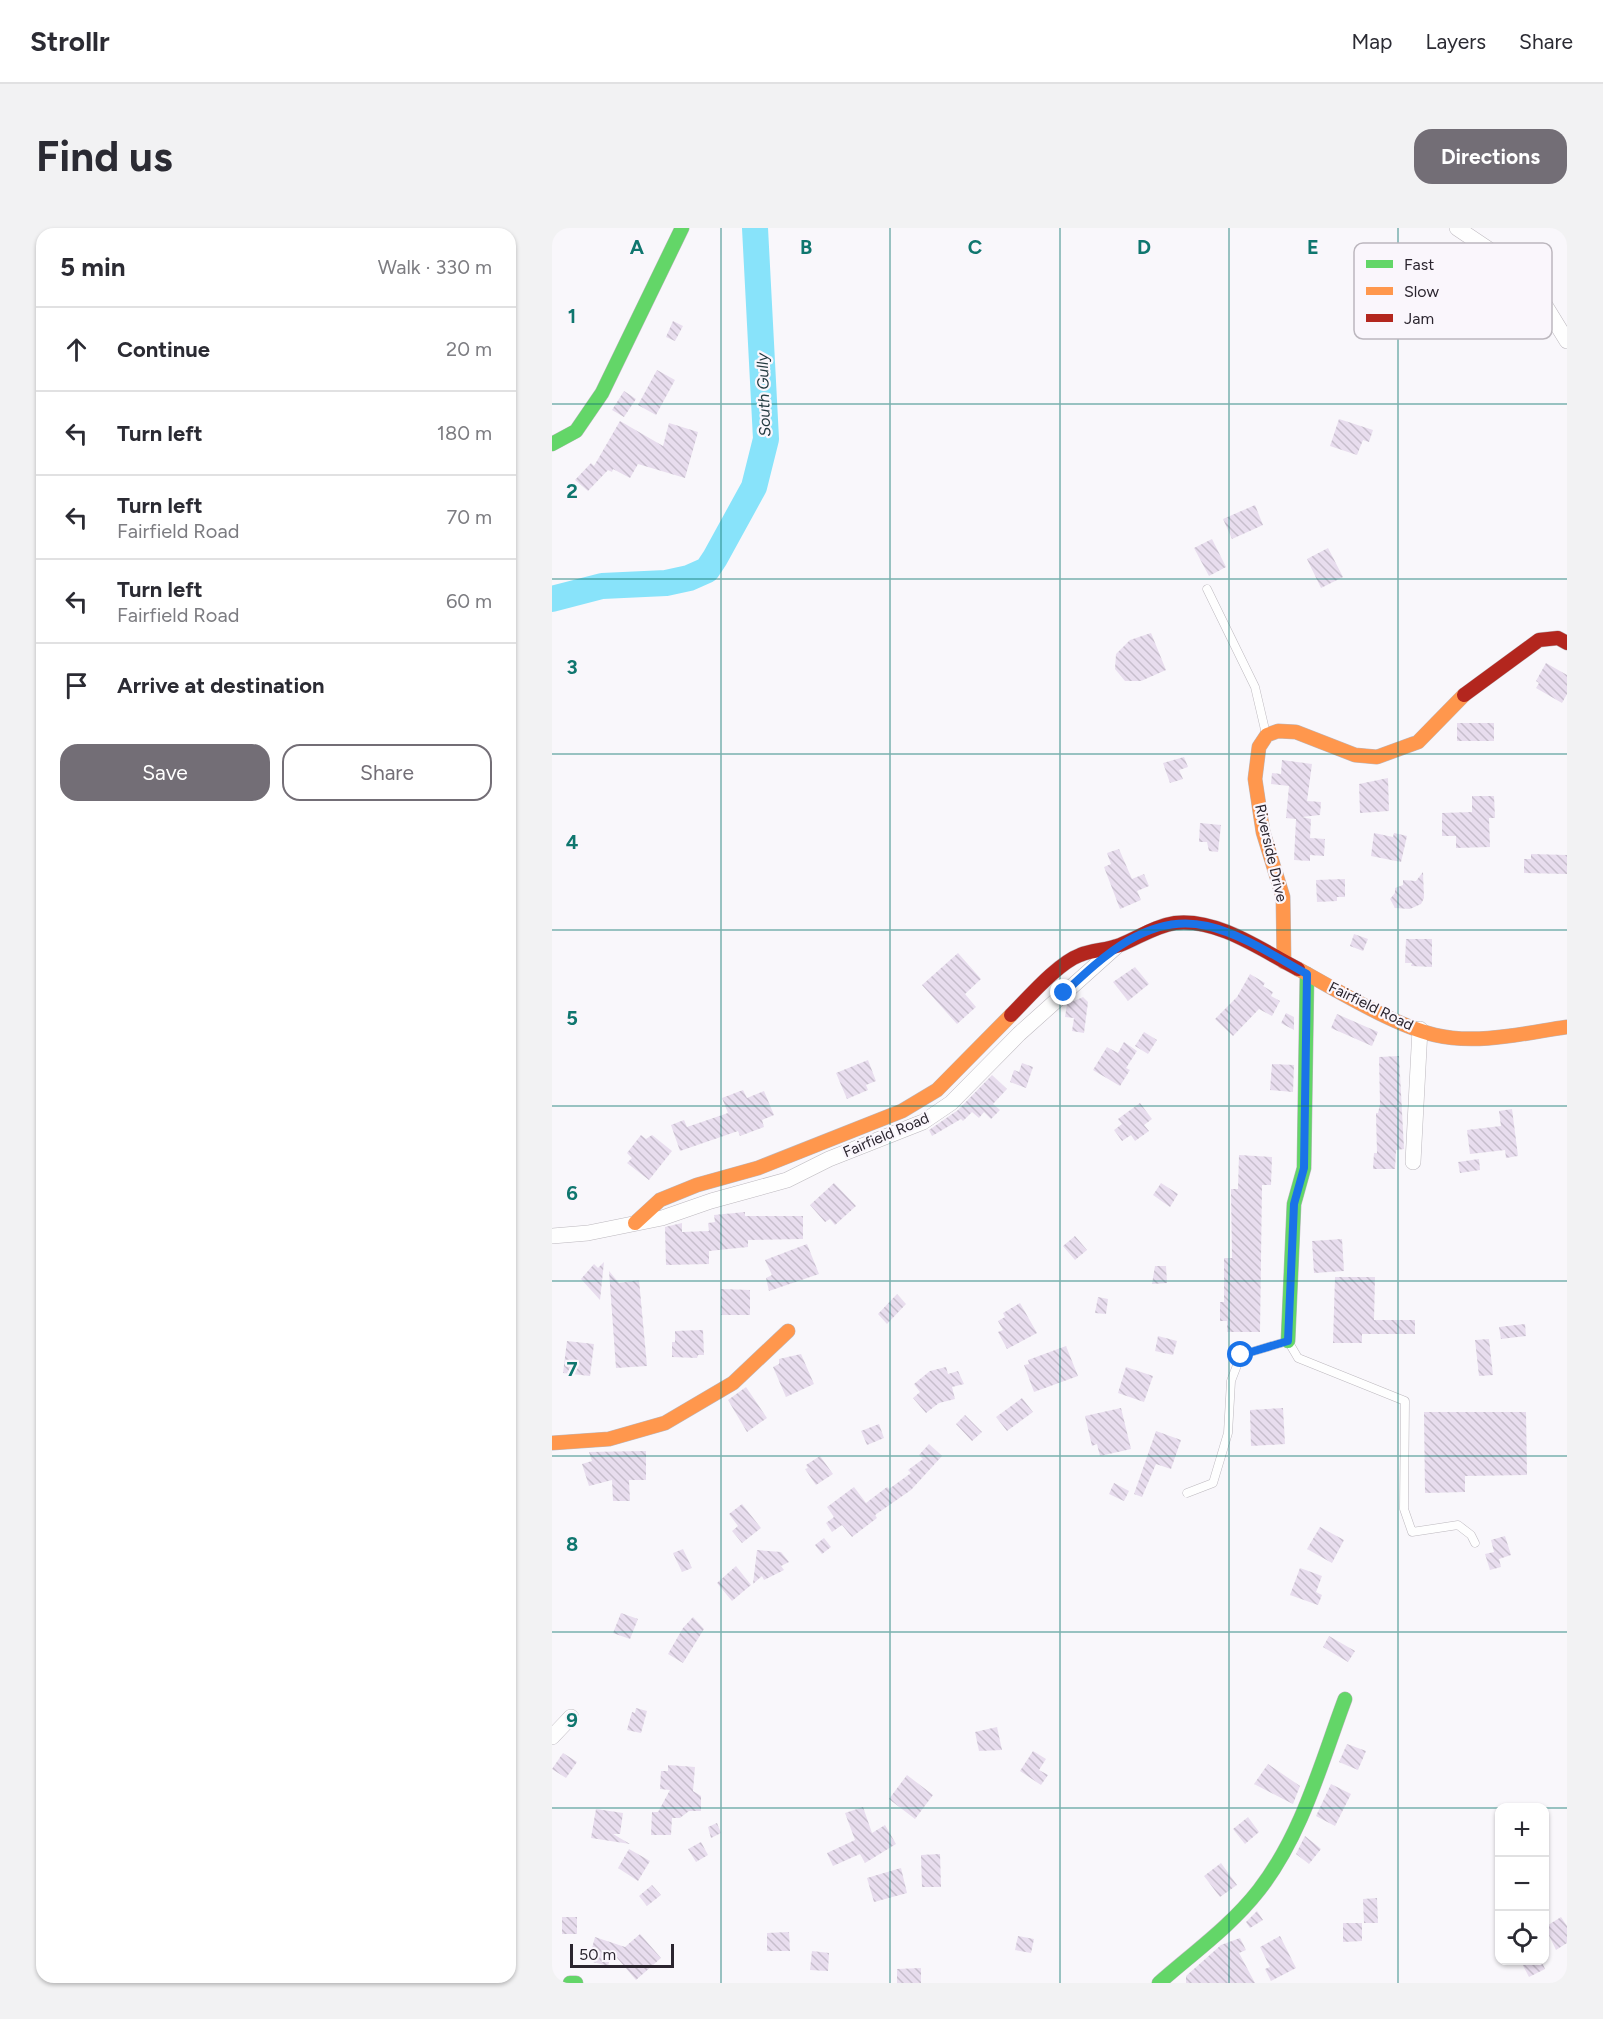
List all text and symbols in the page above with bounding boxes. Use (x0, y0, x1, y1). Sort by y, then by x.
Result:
text: Strollr (30, 24, 110, 58)
text: Map (1352, 29, 1392, 54)
text: Layers (1425, 29, 1486, 54)
text: Share (1519, 29, 1573, 54)
button: Directions (1414, 129, 1567, 184)
text: Find us (36, 131, 173, 182)
text: A (630, 235, 645, 259)
text: B (800, 235, 812, 259)
text: C (968, 235, 982, 259)
text: D (1137, 235, 1151, 259)
text: E (1307, 235, 1319, 259)
legend (1354, 243, 1552, 339)
text: 5 min (60, 251, 126, 283)
text: Walk · 330 m (378, 255, 492, 279)
text: Fast (1404, 255, 1434, 274)
text: Slow (1404, 282, 1439, 301)
text: 1 (568, 304, 576, 328)
text: Jam (1404, 309, 1434, 328)
icon: ahead (60, 333, 93, 366)
text: Continue (117, 336, 210, 363)
text: 20 m (446, 337, 492, 361)
water label: South Gully (753, 352, 774, 437)
icon: left (60, 417, 93, 450)
text: Turn left (117, 420, 203, 447)
text: 180 m (437, 421, 492, 445)
text: 2 (566, 479, 578, 503)
text: Turn left (117, 492, 203, 519)
icon: left (60, 501, 93, 534)
text: 70 m (446, 505, 492, 529)
text: Fairfield Road (117, 519, 239, 543)
text: Turn left (117, 576, 203, 603)
icon: left (60, 585, 93, 618)
text: 60 m (446, 589, 492, 613)
text: Fairfield Road (117, 603, 239, 627)
text: 3 (566, 655, 578, 679)
icon: arrive (60, 669, 93, 702)
text: Arrive at destination (117, 672, 325, 699)
button: Save (60, 744, 270, 801)
button: Share (282, 744, 492, 801)
street label: Riverside Drive (1251, 802, 1291, 904)
text: 4 (566, 830, 579, 854)
street label: Fairfield Road (1326, 978, 1416, 1034)
route end (1050, 979, 1076, 1005)
text: 5 (566, 1006, 578, 1030)
street label: Fairfield Road (840, 1109, 932, 1161)
text: 6 (566, 1181, 578, 1205)
route start (1227, 1341, 1253, 1367)
text: 7 (566, 1357, 578, 1381)
text: 8 (566, 1532, 578, 1556)
text: 9 (566, 1708, 578, 1732)
map controls (1495, 1803, 1549, 1965)
button: + (1495, 1803, 1549, 1857)
button: − (1495, 1857, 1549, 1911)
button: locate (1495, 1911, 1549, 1965)
scale bar (570, 1941, 674, 1968)
text: 50 m (579, 1945, 616, 1964)

